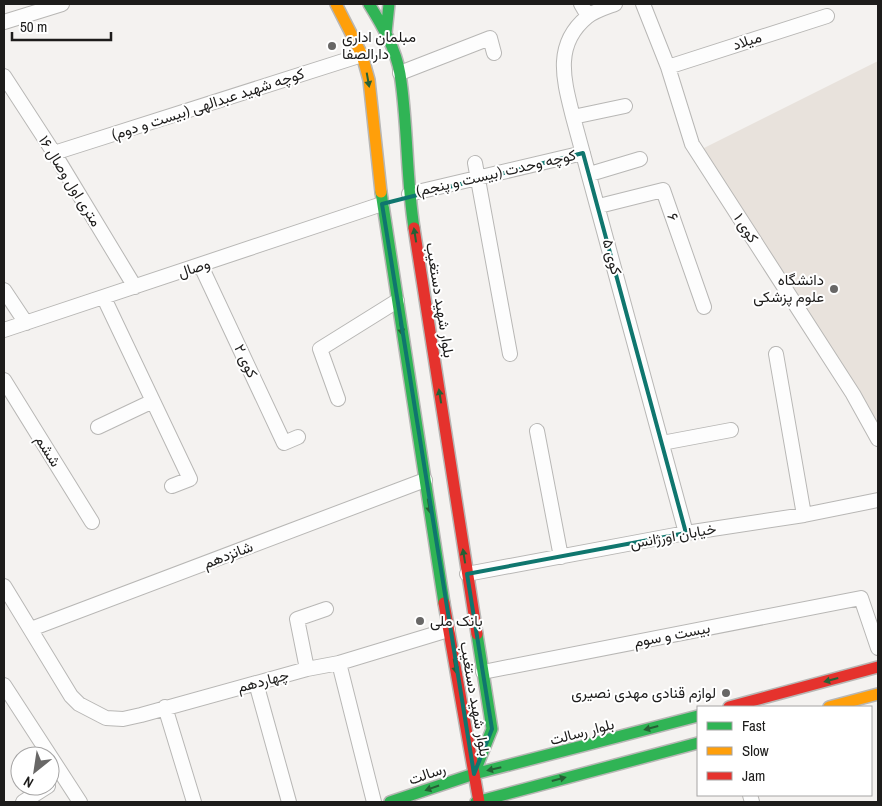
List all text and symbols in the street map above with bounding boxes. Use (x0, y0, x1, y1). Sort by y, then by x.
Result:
scale bar (12, 10, 111, 42)
text: 50 m (20, 16, 47, 37)
place label: مبلمان اداری دارالصفا (342, 26, 416, 64)
street label: میلاد (729, 26, 764, 55)
marker: مبلمان اداری دارالصفا (326, 40, 338, 52)
street label: کوچه شهید عبدالهی (بیست و دوم) (109, 62, 307, 145)
one-way arrow (365, 73, 373, 89)
street label: ۱۶ متری اول وصال (34, 131, 107, 230)
street label: کوچه وحدت (بیست و پنجم) (414, 144, 578, 201)
street label: کوی ۱ (729, 209, 764, 247)
street label: ۶ (662, 210, 685, 224)
one-way arrow (411, 227, 419, 243)
street label: کوی ۵ (598, 237, 627, 277)
street label: بلوار شهید دستغیب (421, 241, 460, 359)
street label: وصال (175, 252, 213, 283)
place label: دانشگاه علوم پزشکی (753, 269, 824, 307)
marker: دانشگاه علوم پزشکی (828, 283, 840, 295)
one-way arrow (397, 321, 405, 337)
street label: کوی ۲ (229, 340, 264, 381)
one-way arrow (435, 387, 443, 403)
street label: ششم (31, 431, 66, 471)
one-way arrow (425, 498, 433, 514)
street label: خیابان اورژانس (628, 518, 718, 553)
street label: شانزدهم (200, 535, 256, 574)
one-way arrow (460, 548, 468, 564)
place label: بانک ملی (430, 610, 483, 631)
marker: بانک ملی (414, 615, 426, 627)
street label: بیست و سوم (632, 617, 712, 652)
street label: بلوار شهید دستغیب (455, 640, 496, 758)
one-way arrow (451, 659, 459, 675)
street label: چهاردهم (235, 664, 291, 697)
one-way arrow (824, 676, 839, 684)
place label: لوازم قنادی مهدی نصیری (571, 682, 716, 703)
marker: لوازم قنادی مهدی نصیری (720, 687, 732, 699)
legend (697, 706, 872, 796)
street label: بلوار رسالت (547, 713, 616, 750)
text: Fast (742, 715, 766, 736)
one-way arrow (644, 725, 659, 733)
text: Slow (742, 740, 769, 761)
north arrow (10, 746, 60, 796)
street label: رسالت (405, 757, 448, 790)
one-way arrow (486, 765, 501, 773)
text: Jam (742, 765, 765, 786)
text: N (20, 772, 37, 792)
one-way arrow (552, 775, 567, 783)
one-way arrow (424, 785, 439, 792)

